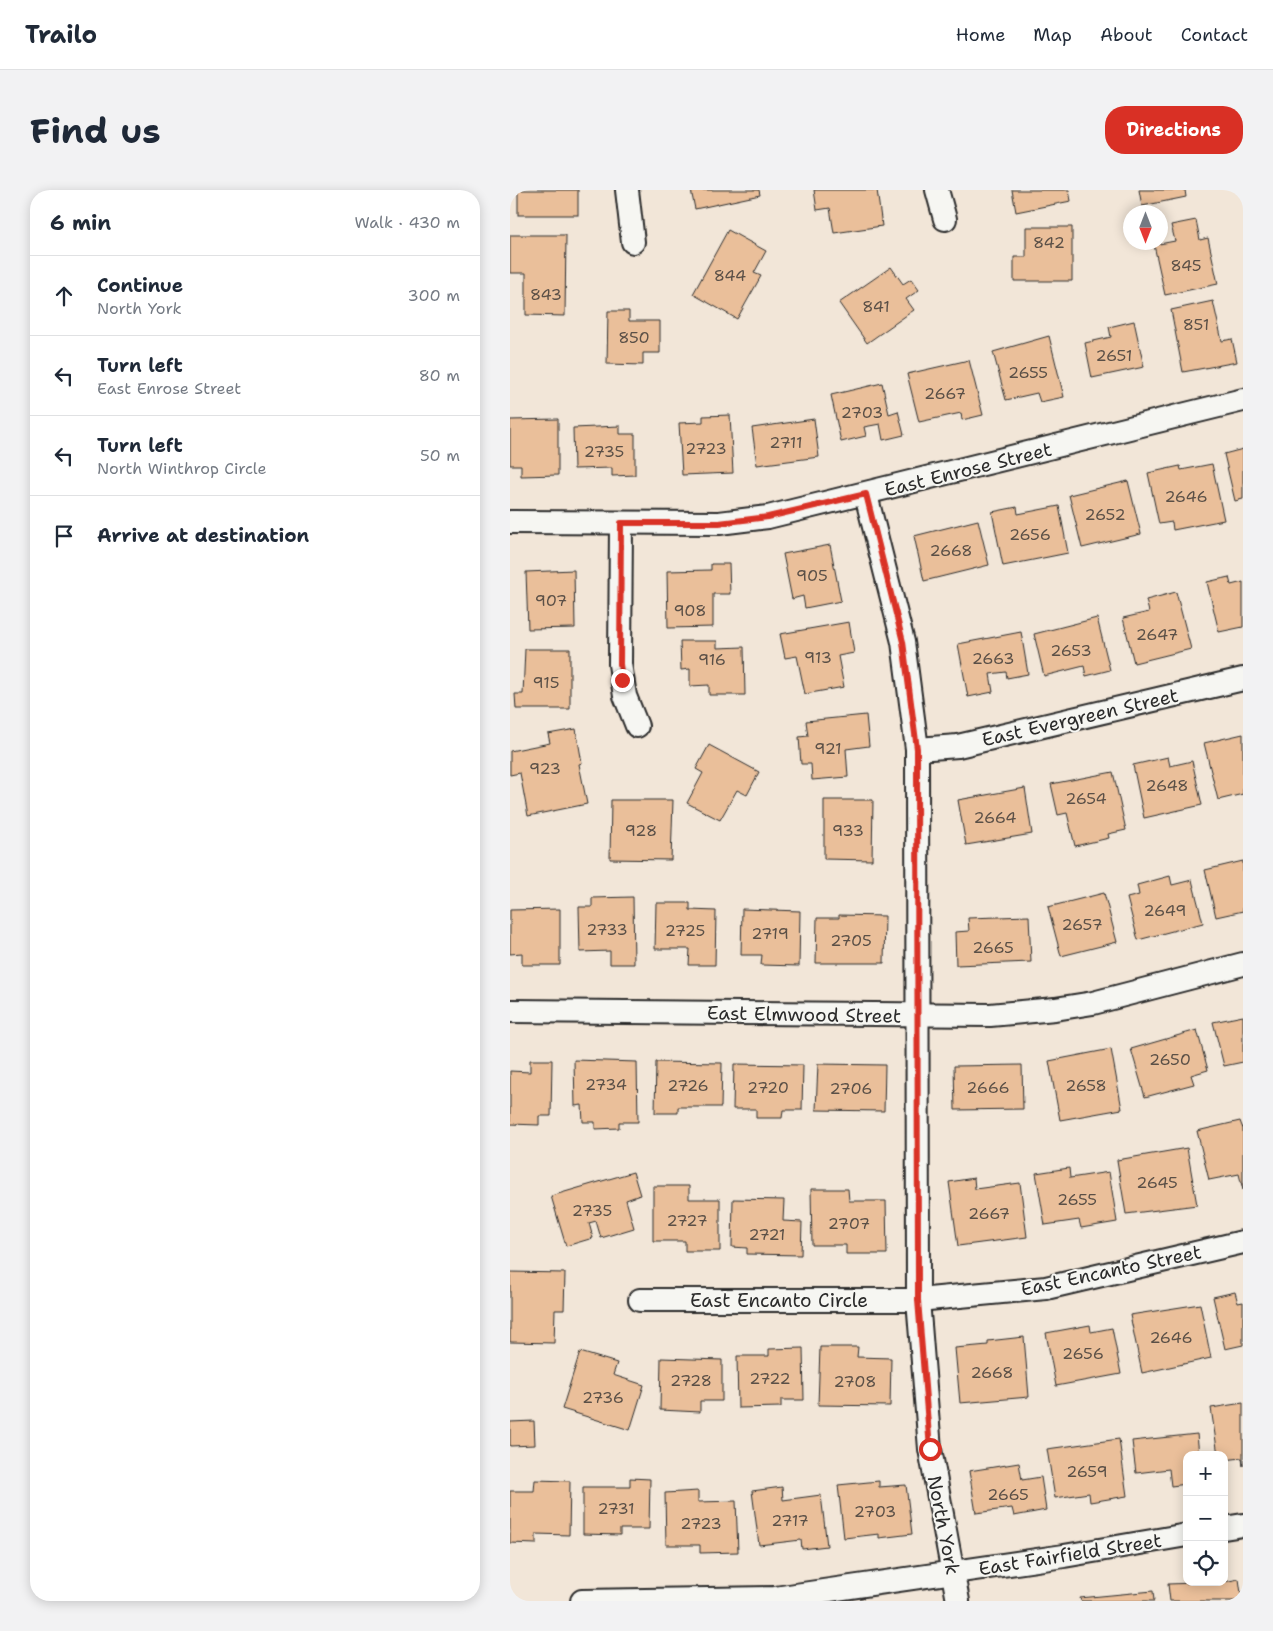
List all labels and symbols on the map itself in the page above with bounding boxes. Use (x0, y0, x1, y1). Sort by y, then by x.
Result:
north arrow (1123, 205, 1168, 250)
house number: 842 (1033, 232, 1065, 253)
house number: 845 (1170, 255, 1202, 276)
house number: 844 (714, 265, 746, 286)
house number: 843 (530, 284, 562, 305)
house number: 841 (862, 296, 890, 317)
house number: 851 (1183, 314, 1209, 335)
house number: 850 (618, 327, 650, 348)
house number: 2651 (1096, 345, 1132, 366)
house number: 2655 (1008, 362, 1048, 383)
house number: 2667 (924, 383, 966, 404)
house number: 2703 (841, 402, 883, 423)
house number: 2711 (769, 432, 803, 453)
street label: East Enrose Street (882, 437, 1054, 502)
house number: 2723 (685, 438, 727, 459)
house number: 2735 (584, 441, 624, 462)
house number: 2646 (1164, 486, 1208, 507)
house number: 2652 (1084, 504, 1126, 525)
house number: 2656 (1009, 524, 1051, 545)
house number: 2668 (929, 540, 973, 561)
house number: 905 (796, 565, 828, 586)
house number: 907 (535, 590, 567, 611)
house number: 908 (673, 600, 707, 621)
house number: 2647 (1136, 624, 1178, 645)
house number: 2653 (1050, 640, 1092, 661)
house number: 913 (804, 647, 832, 668)
house number: 2663 (972, 648, 1014, 669)
house number: 916 (698, 649, 726, 670)
route end (611, 669, 634, 692)
house number: 915 (533, 672, 559, 693)
street label: East Evergreen Street (979, 683, 1181, 752)
house number: 921 (814, 738, 842, 759)
house number: 923 (529, 758, 561, 779)
house number: 2648 (1145, 775, 1189, 796)
house number: 2654 (1065, 788, 1107, 809)
house number: 2664 (973, 807, 1017, 828)
house number: 928 (625, 820, 657, 841)
house number: 933 (832, 820, 864, 841)
house number: 2649 (1144, 900, 1186, 921)
house number: 2657 (1061, 914, 1103, 935)
house number: 2733 (586, 919, 628, 940)
house number: 2725 (665, 920, 705, 941)
house number: 2719 (751, 923, 789, 944)
house number: 2705 (830, 930, 872, 951)
house number: 2665 (972, 937, 1014, 958)
street label: East Elmwood Street (707, 1000, 901, 1029)
house number: 2650 (1149, 1049, 1191, 1070)
house number: 2734 (585, 1074, 627, 1095)
house number: 2726 (667, 1075, 709, 1096)
house number: 2658 (1065, 1075, 1107, 1096)
house number: 2720 (747, 1077, 789, 1098)
house number: 2666 (966, 1077, 1010, 1098)
house number: 2706 (830, 1078, 872, 1099)
house number: 2645 (1136, 1172, 1178, 1193)
house number: 2655 (1057, 1189, 1097, 1210)
house number: 2735 (572, 1200, 612, 1221)
house number: 2667 (968, 1203, 1010, 1224)
house number: 2727 (666, 1210, 708, 1231)
house number: 2707 (828, 1213, 870, 1234)
house number: 2721 (748, 1224, 786, 1245)
street label: East Encanto Street (1018, 1239, 1204, 1302)
street label: East Encanto Circle (690, 1288, 868, 1313)
house number: 2646 (1149, 1327, 1193, 1348)
house number: 2656 (1062, 1343, 1104, 1364)
house number: 2668 (970, 1362, 1014, 1383)
house number: 2722 (749, 1368, 791, 1389)
house number: 2728 (670, 1370, 712, 1391)
house number: 2708 (833, 1371, 877, 1392)
house number: 2736 (582, 1387, 624, 1408)
route start (919, 1438, 942, 1461)
house number: 2659 (1066, 1461, 1108, 1482)
street label: North York (922, 1473, 965, 1577)
house number: 2665 (987, 1484, 1029, 1505)
house number: 2731 (597, 1498, 635, 1519)
house number: 2703 (854, 1501, 896, 1522)
house number: 2717 (771, 1510, 809, 1531)
house number: 2723 (680, 1513, 722, 1534)
street label: East Fairfield Street (977, 1528, 1163, 1581)

